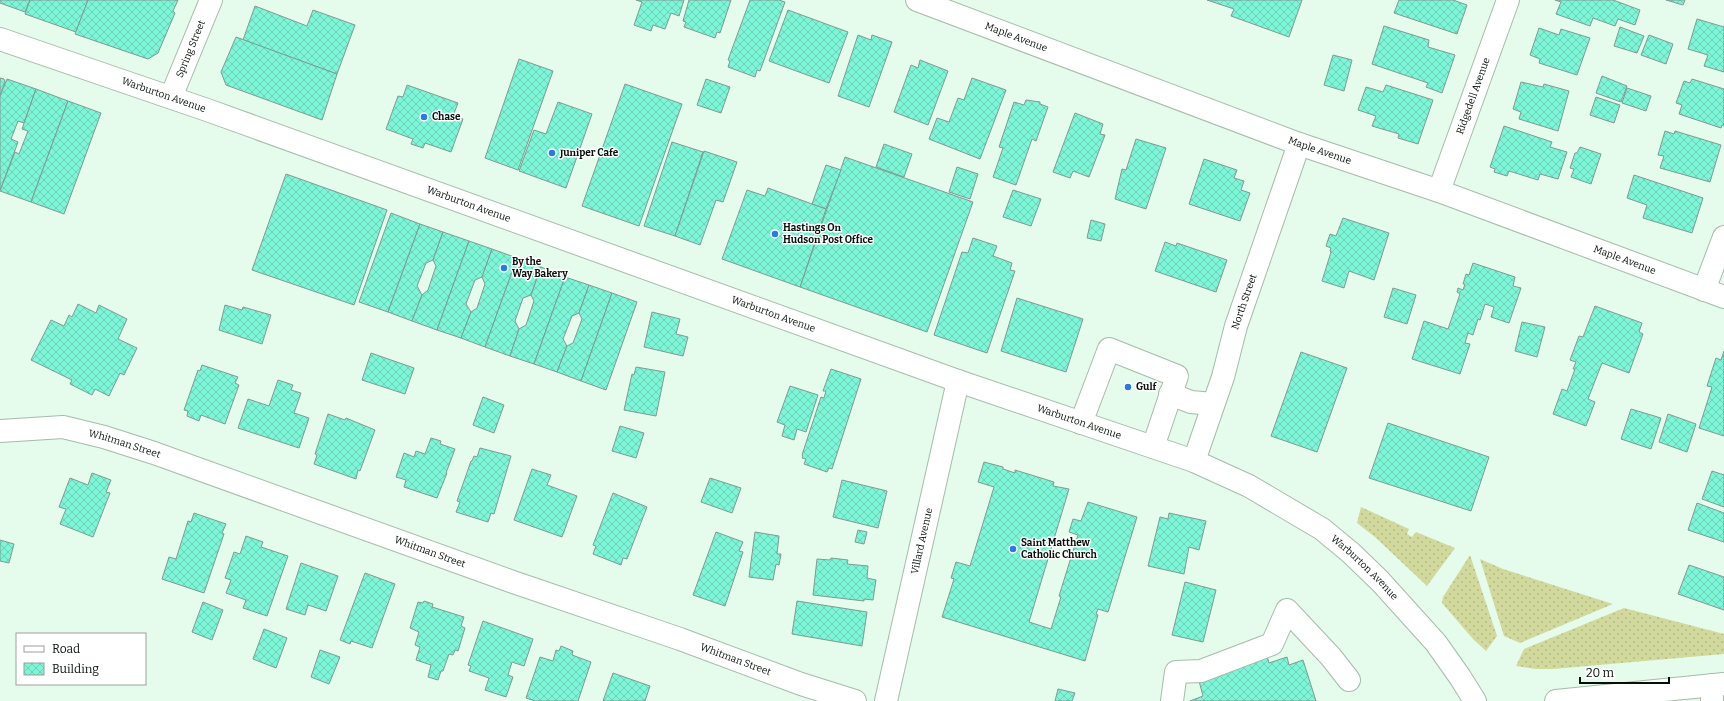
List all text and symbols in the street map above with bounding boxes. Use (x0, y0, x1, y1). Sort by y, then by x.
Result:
street label: Spring Street (174, 18, 208, 79)
street label: Maple Avenue (983, 20, 1049, 55)
street label: Ridgedell Avenue (1454, 56, 1493, 136)
street label: Warburton Avenue (120, 75, 207, 115)
place label: Chase (432, 111, 461, 123)
marker: Chase (419, 112, 429, 122)
street label: Maple Avenue (1286, 134, 1353, 167)
place label: Juniper Cafe (559, 147, 619, 159)
marker: Juniper Cafe (547, 148, 557, 158)
street label: Warburton Avenue (425, 184, 512, 225)
place label: Hastings On Hudson Post Office (783, 222, 874, 246)
marker: Hastings On Hudson Post Office (770, 229, 780, 239)
street label: Maple Avenue (1592, 243, 1658, 277)
place label: By the Way Bakery (512, 256, 568, 280)
marker: By the Way Bakery (499, 263, 509, 273)
street label: North Street (1229, 272, 1260, 331)
street label: Warburton Avenue (730, 294, 817, 335)
place label: Gulf (1136, 381, 1158, 393)
marker: Gulf (1123, 382, 1133, 392)
street label: Warburton Avenue (1035, 402, 1123, 442)
street label: Whitman Street (87, 427, 162, 461)
street label: Villard Avenue (909, 507, 935, 575)
street label: Warburton Avenue (1328, 533, 1400, 603)
street label: Whitman Street (393, 534, 467, 571)
place label: Saint Matthew Catholic Church (1021, 537, 1097, 561)
marker: Saint Matthew Catholic Church (1008, 544, 1018, 554)
legend (16, 633, 146, 685)
street label: Whitman Street (698, 641, 773, 678)
text: Road (52, 642, 80, 656)
scale bar (1580, 659, 1669, 685)
text: Building (52, 662, 99, 676)
text: 20 m (1586, 666, 1615, 680)

